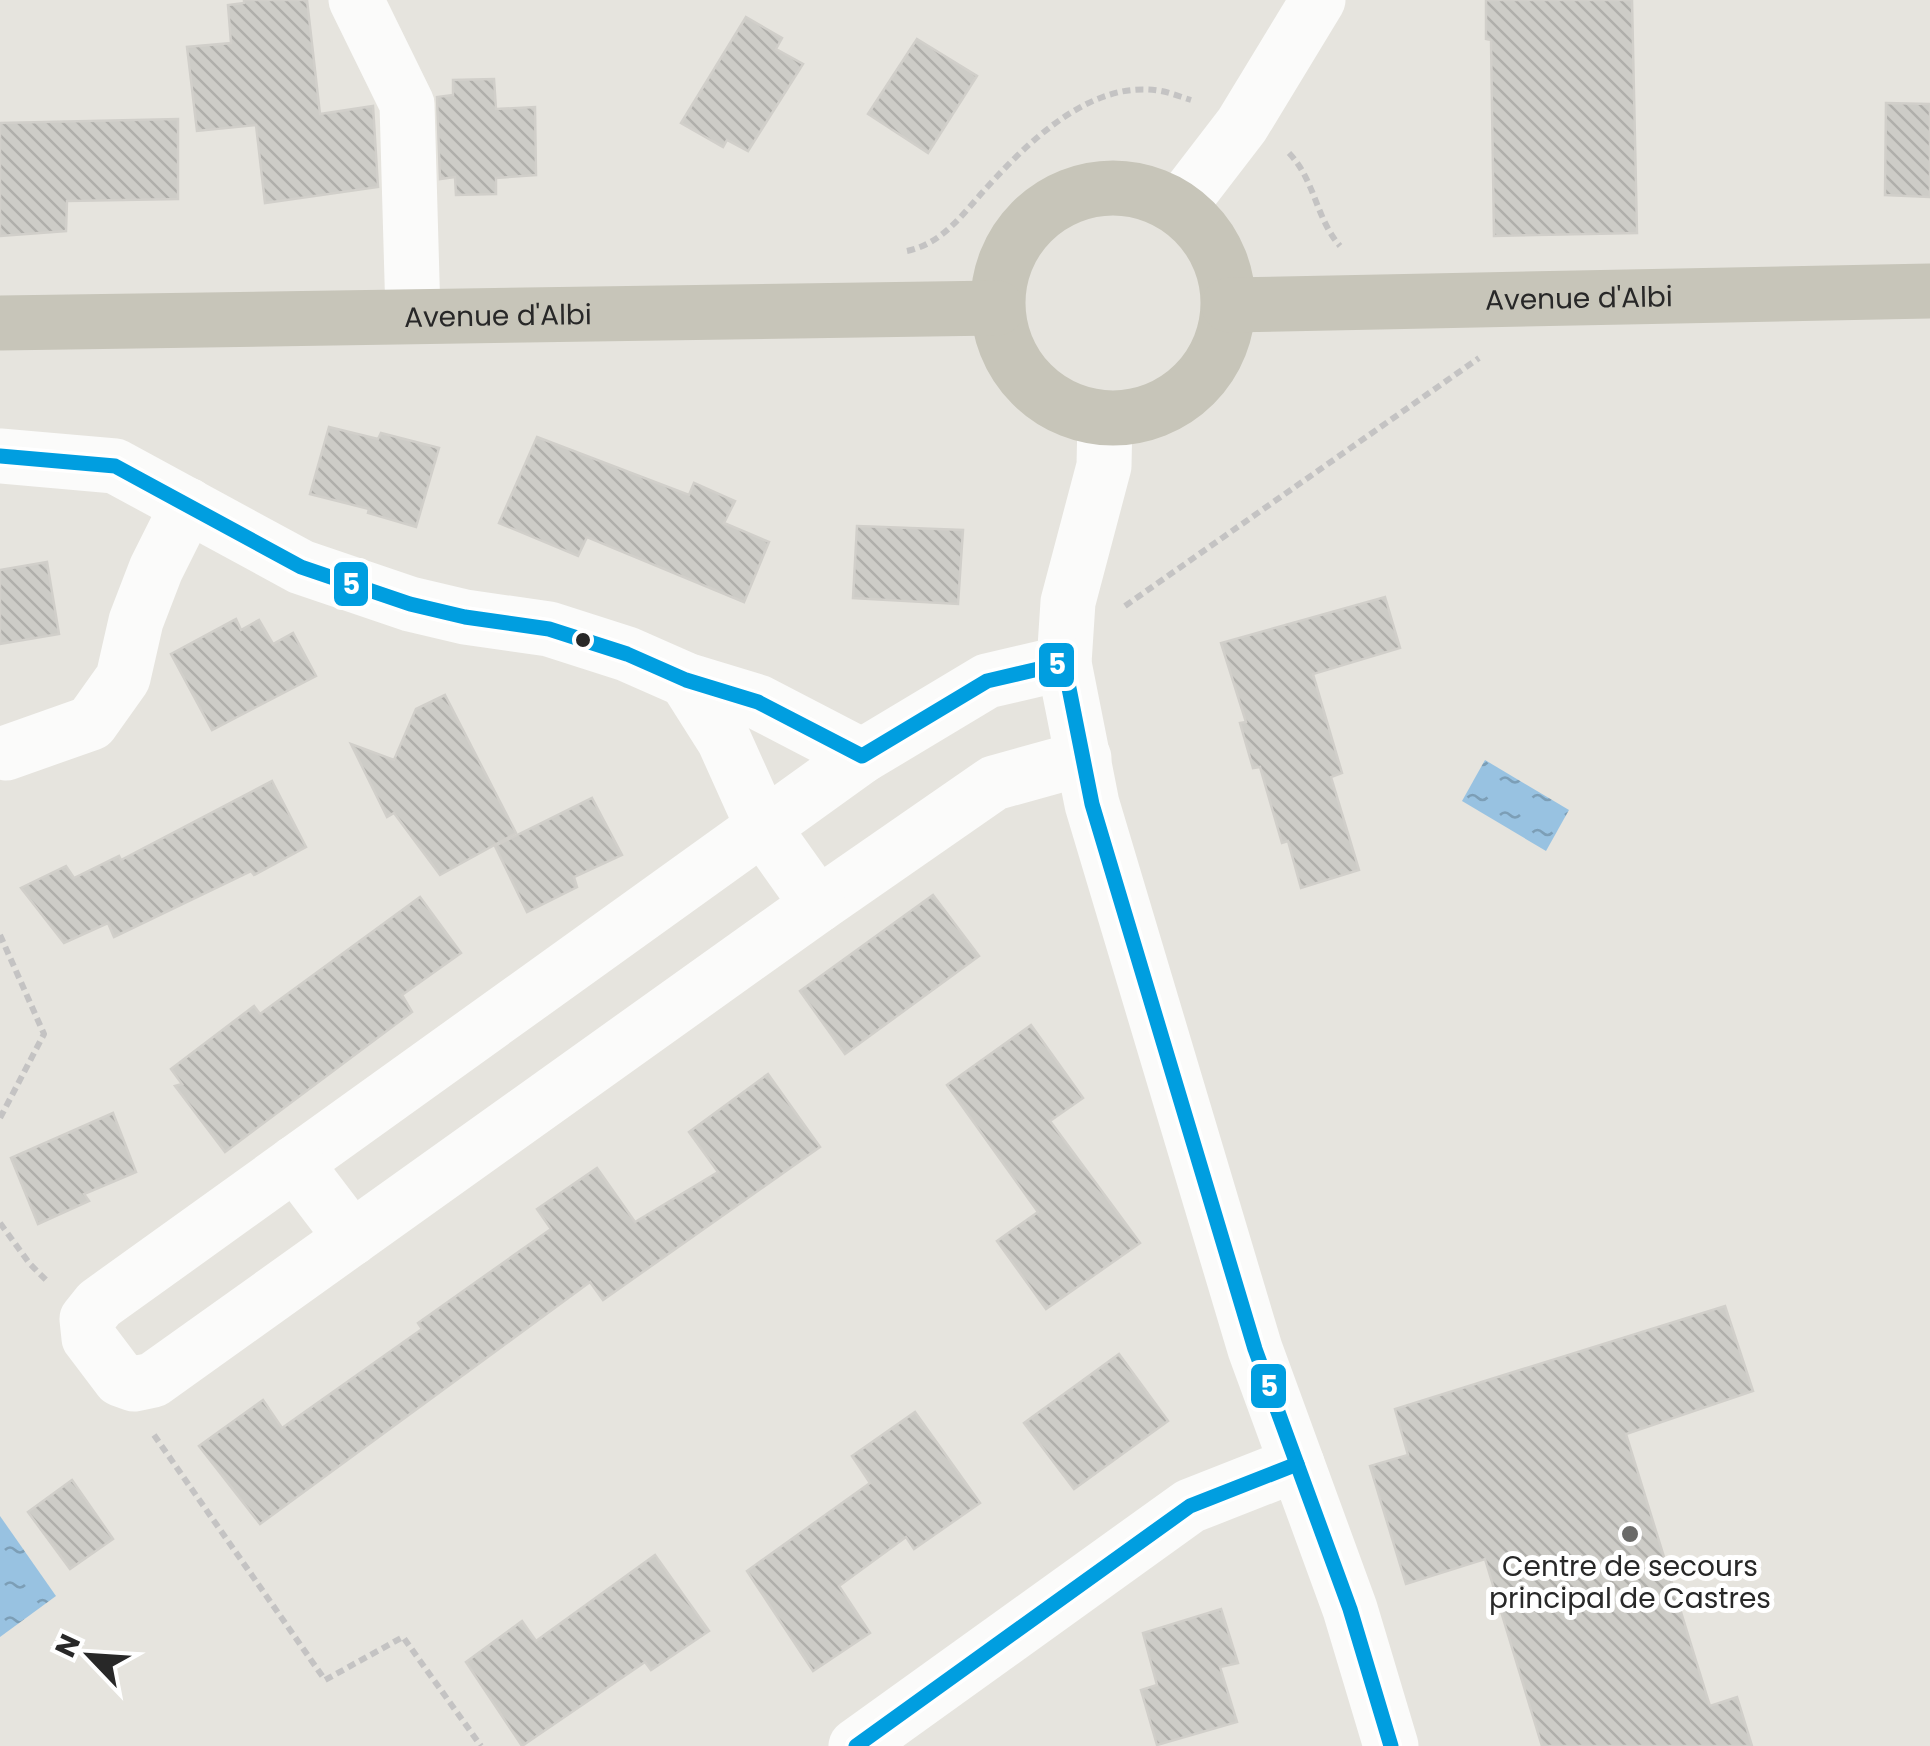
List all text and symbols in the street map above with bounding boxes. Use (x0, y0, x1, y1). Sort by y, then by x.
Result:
street label: Avenue d'Albi (1485, 277, 1673, 319)
street label: Avenue d'Albi (404, 295, 592, 336)
line badge: 5 (332, 560, 370, 608)
text: 5 (342, 565, 360, 604)
unlabelled marker (573, 630, 593, 650)
line badge: 5 (1037, 641, 1076, 689)
text: 5 (1048, 645, 1066, 684)
line badge: 5 (1249, 1362, 1288, 1410)
text: 5 (1260, 1367, 1278, 1406)
marker: Centre de secours principal de Castres (1619, 1523, 1641, 1545)
place label: Centre de secours principal de Castres (1489, 1547, 1771, 1618)
north arrow (40, 1606, 140, 1706)
text: N (46, 1628, 90, 1663)

